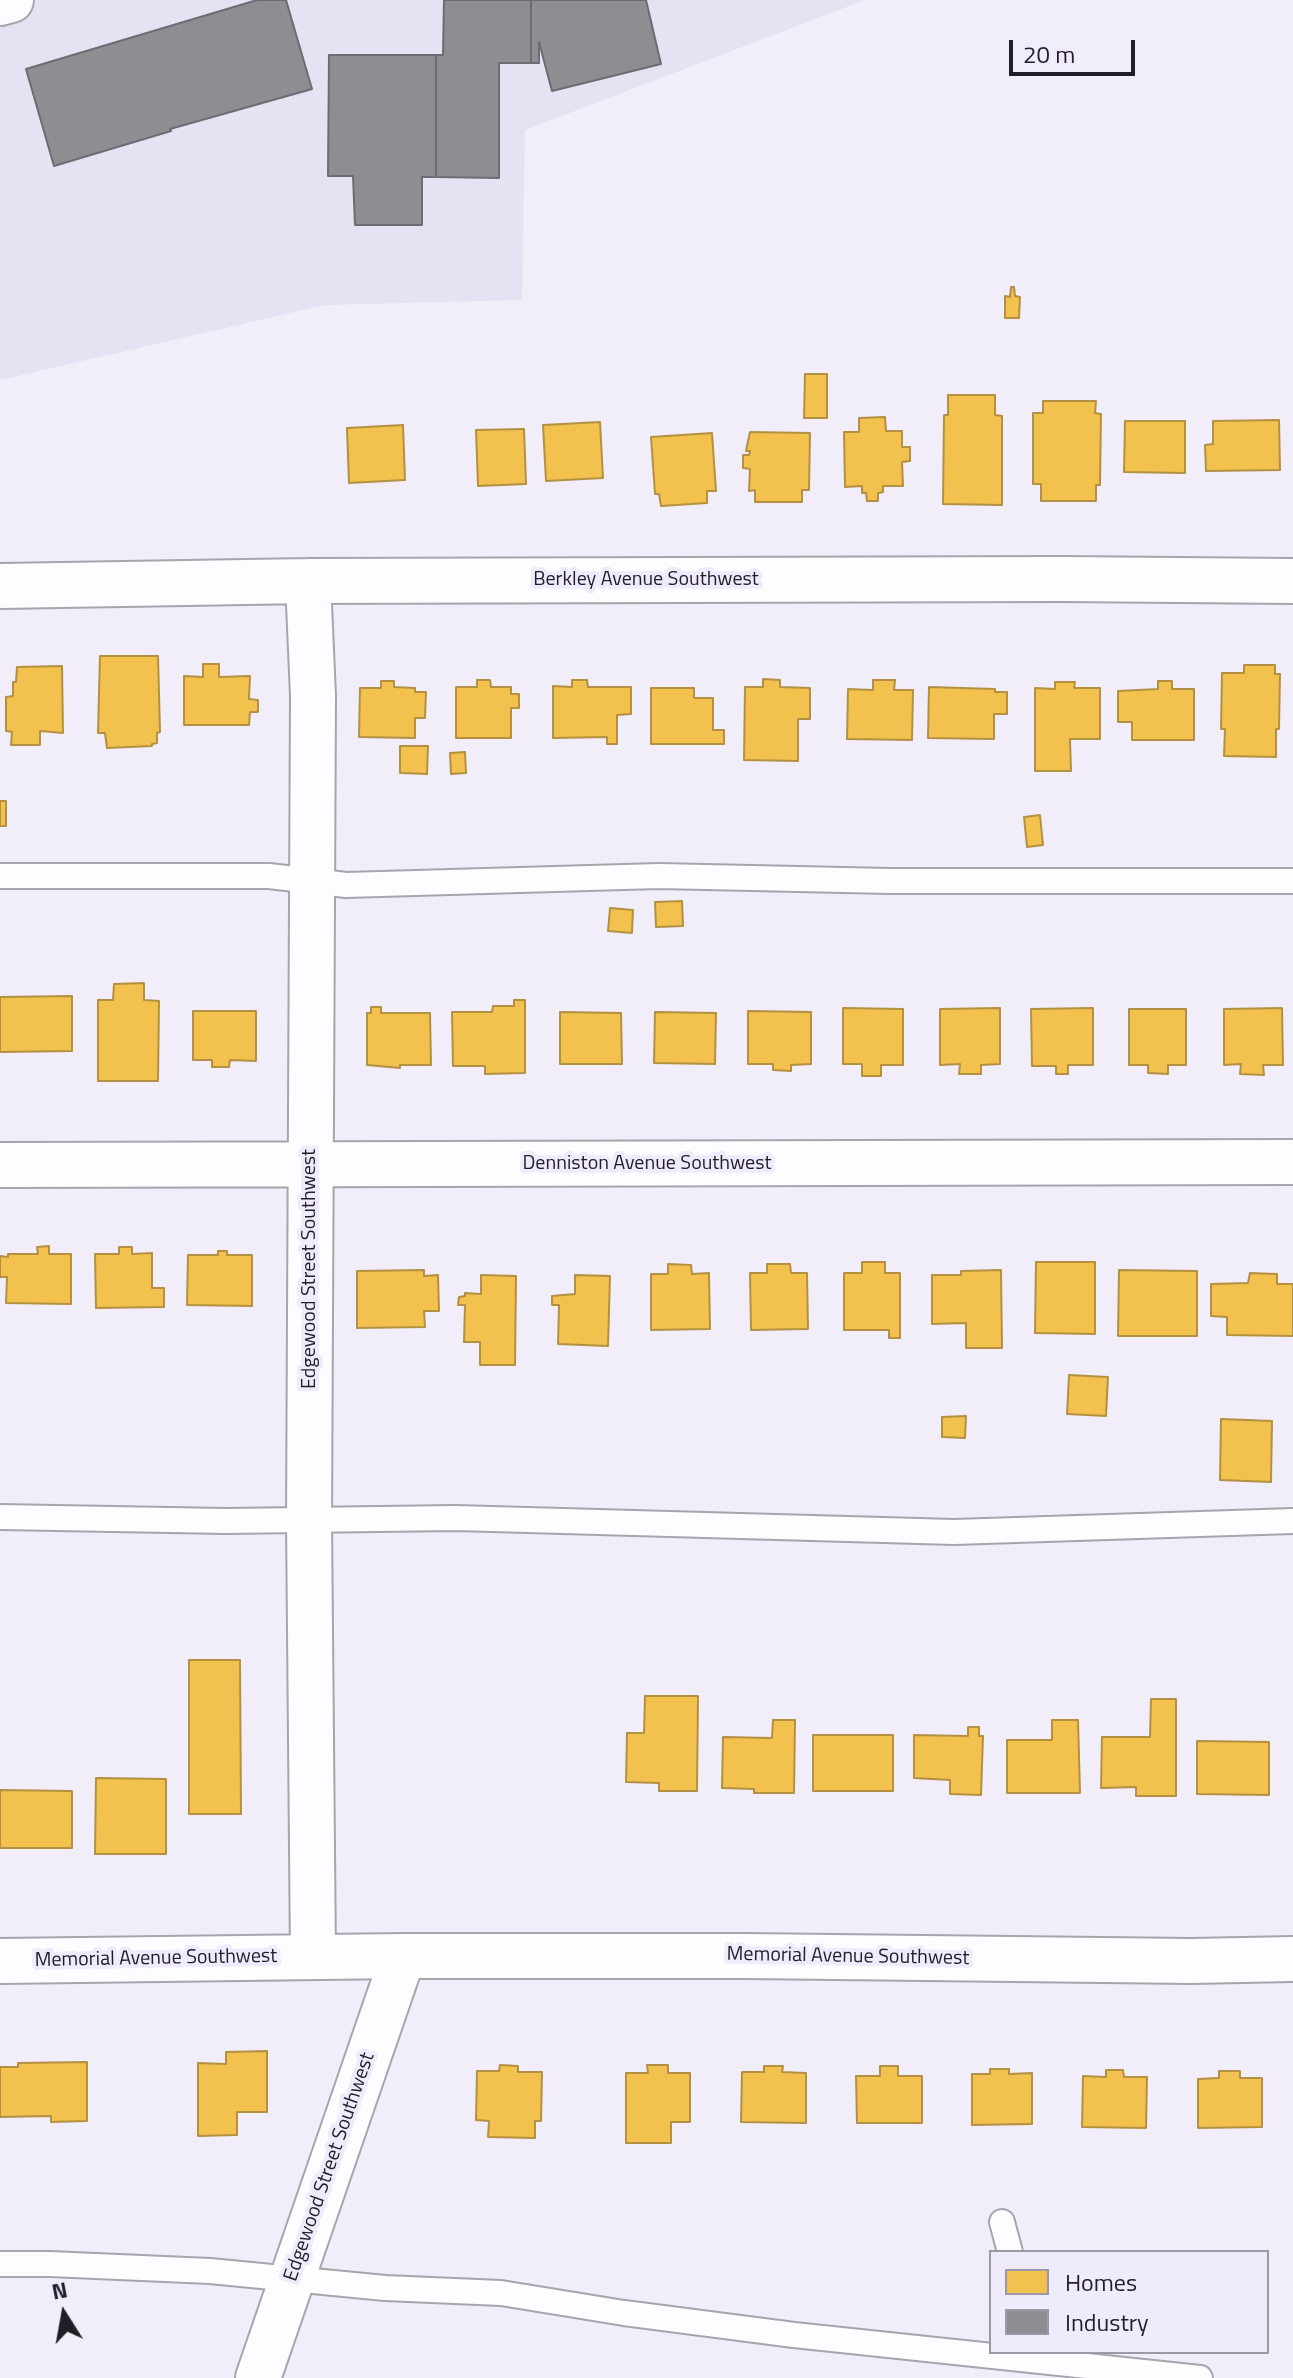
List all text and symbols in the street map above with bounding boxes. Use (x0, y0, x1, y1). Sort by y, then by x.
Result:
scale bar (1013, 24, 1139, 74)
text: 20 m (1023, 36, 1075, 72)
street label: Berkley Avenue Southwest (533, 568, 759, 592)
street label: Edgewood Street Southwest (298, 1149, 322, 1389)
street label: Denniston Avenue Southwest (522, 1152, 772, 1176)
street label: Memorial Avenue Southwest (726, 1943, 970, 1971)
street label: Memorial Avenue Southwest (34, 1945, 278, 1973)
street label: Edgewood Street Southwest (280, 2050, 380, 2284)
legend (989, 2250, 1269, 2354)
text: Homes (1065, 2264, 1137, 2300)
text: N (49, 2272, 70, 2309)
north arrow (24, 2274, 104, 2354)
text: Industry (1065, 2304, 1149, 2340)

